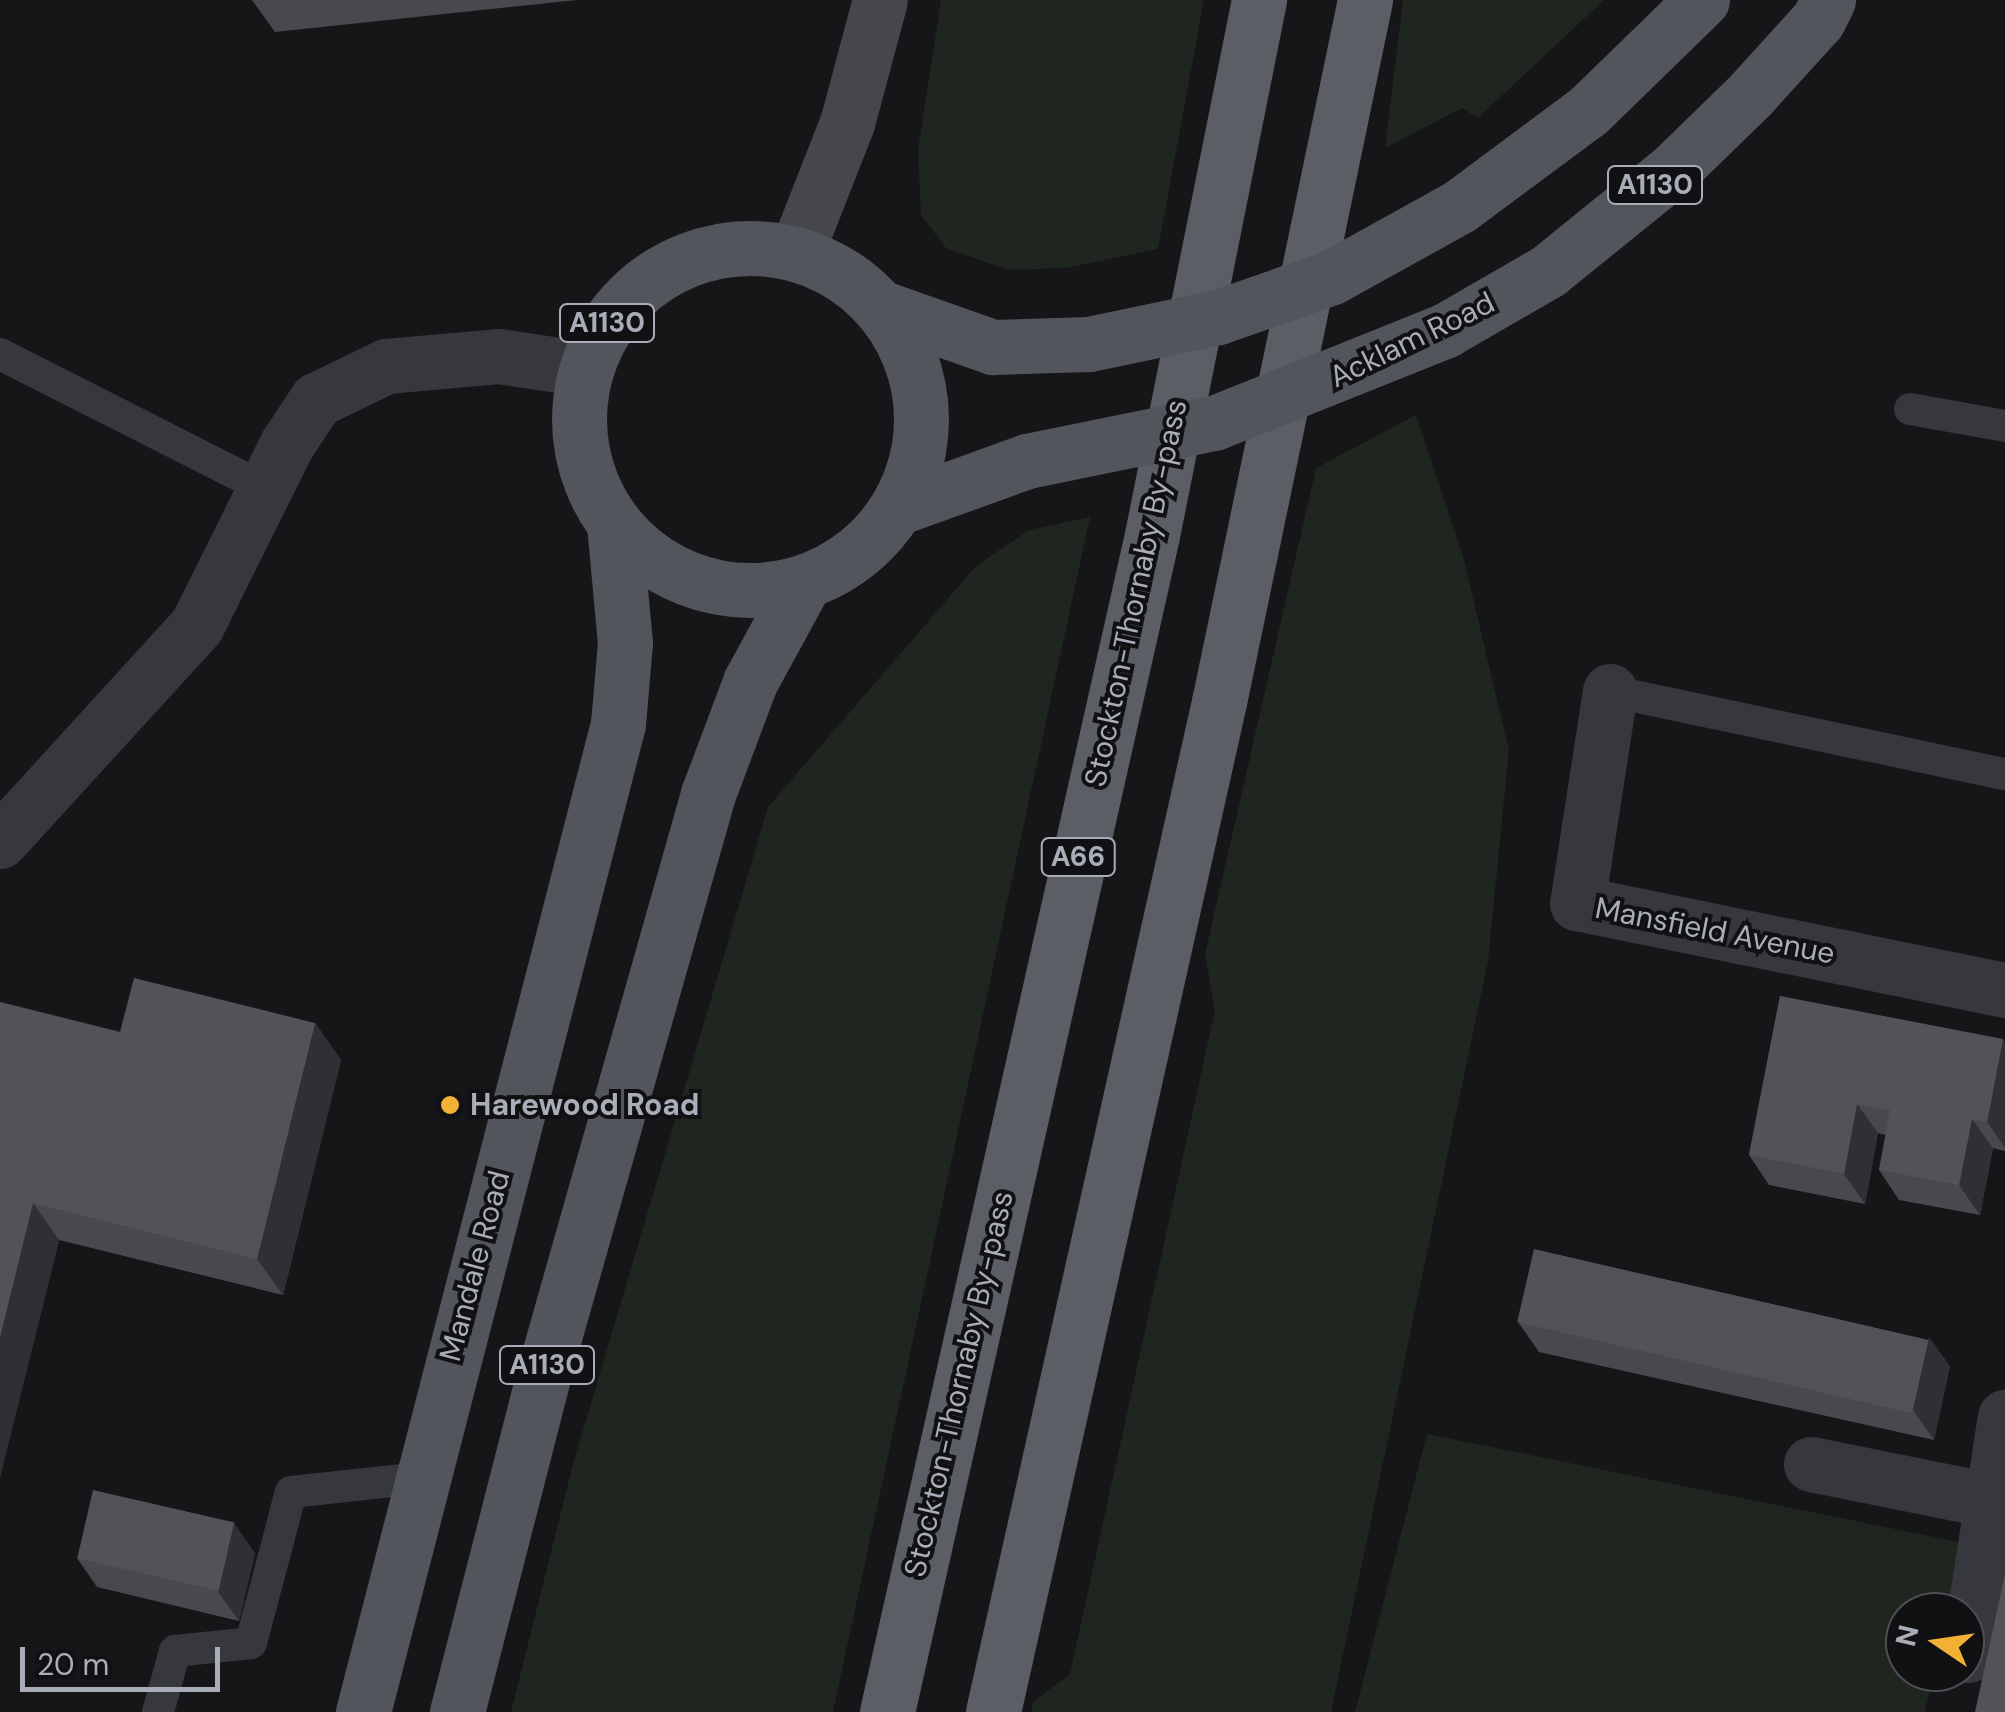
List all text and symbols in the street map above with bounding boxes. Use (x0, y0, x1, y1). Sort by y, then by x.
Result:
road number: A1130 (1605, 162, 1705, 208)
street label: Acklam Road (1324, 285, 1500, 395)
road number: A1130 (557, 300, 657, 346)
street label: Stockton-Thornaby By-pass (1077, 396, 1195, 790)
road number: A66 (1040, 834, 1116, 880)
street label: Mansfield Avenue (1592, 890, 1838, 972)
place label: Harewood Road (470, 1087, 699, 1123)
marker: Harewood Road (439, 1094, 461, 1116)
street label: Mandale Road (432, 1167, 518, 1365)
street label: Stockton-Thornaby By-pass (897, 1188, 1021, 1580)
road number: A1130 (497, 1342, 597, 1388)
north arrow (1885, 1592, 1985, 1692)
text: N (1887, 1621, 1928, 1650)
scale bar (25, 1627, 225, 1689)
text: 20 m (37, 1645, 109, 1684)

